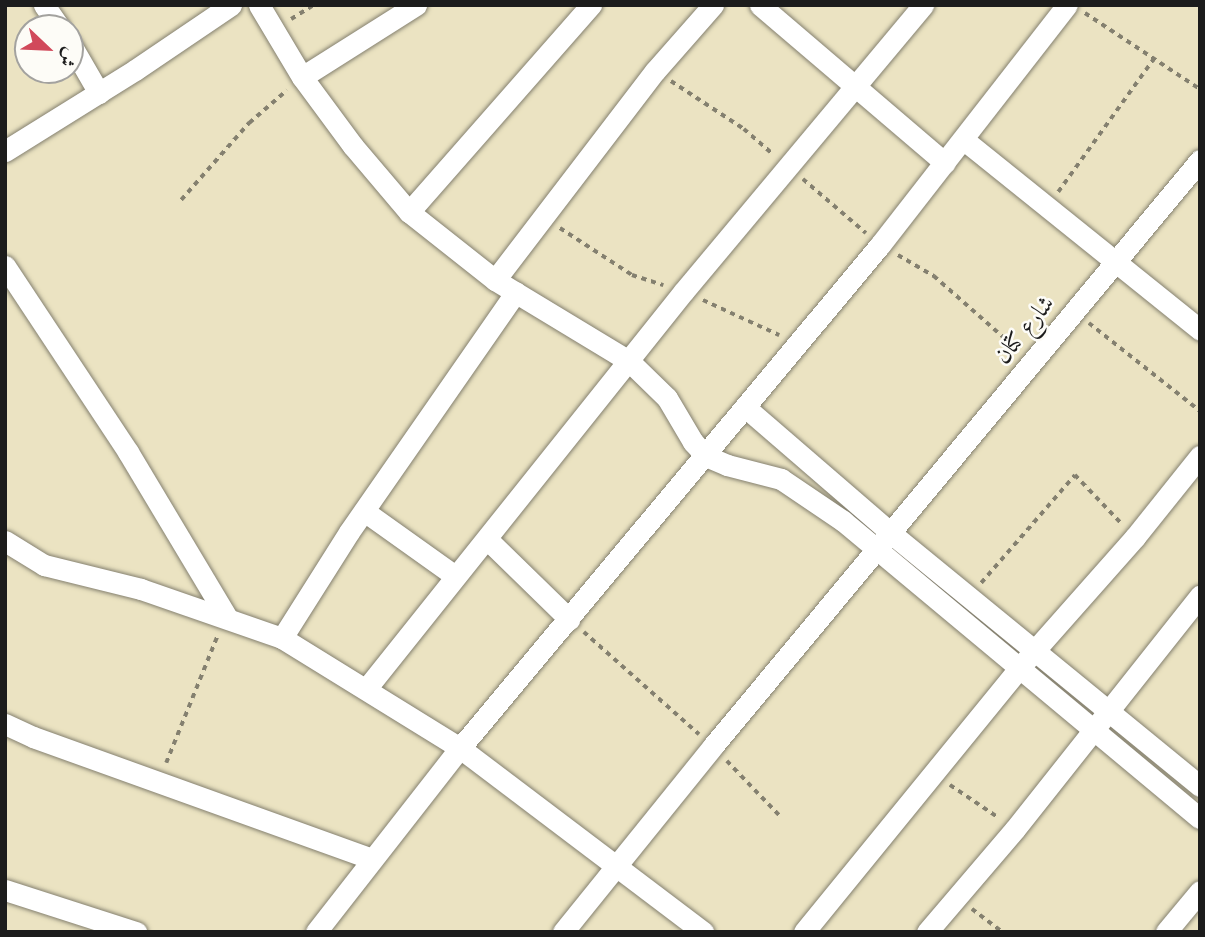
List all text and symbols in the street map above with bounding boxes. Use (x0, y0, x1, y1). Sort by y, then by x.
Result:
north arrow (14, 14, 84, 84)
text: ش (51, 43, 83, 71)
street label: شارع كتان (990, 291, 1062, 371)

